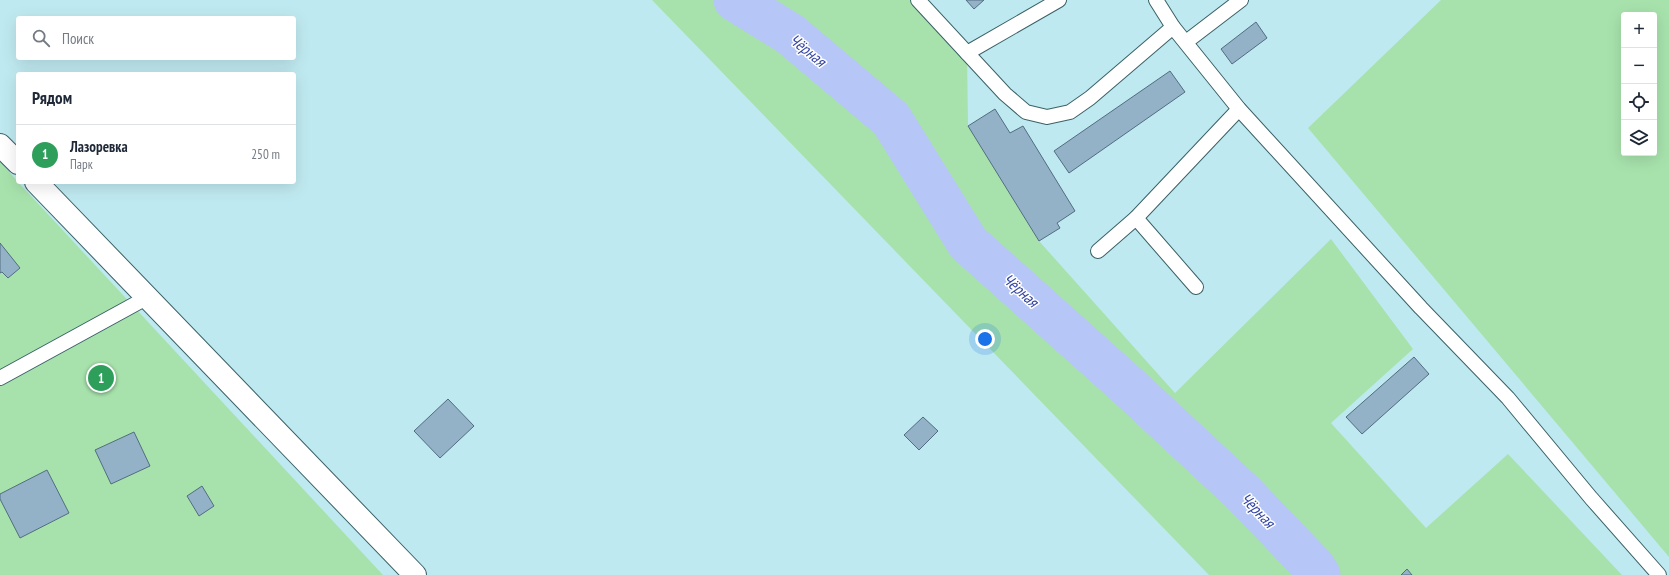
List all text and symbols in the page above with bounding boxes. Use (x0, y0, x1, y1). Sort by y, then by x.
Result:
map controls (1621, 12, 1657, 156)
button: + (1621, 12, 1657, 48)
search box (16, 16, 296, 60)
icon: search (30, 27, 52, 49)
text: Поиск (62, 29, 94, 48)
water label: Чёрная (786, 29, 832, 72)
button: − (1621, 48, 1657, 84)
button: locate (1621, 84, 1657, 120)
text: Рядом (32, 87, 72, 109)
button: layers (1621, 120, 1657, 156)
text: Лазоревка (70, 137, 128, 156)
text: 1 (42, 146, 48, 163)
text: 250 m (251, 146, 280, 163)
text: Парк (70, 156, 93, 173)
water label: Чёрная (999, 269, 1044, 312)
your location (975, 329, 995, 349)
pin: 1 (88, 363, 114, 393)
water label: Чёрная (1237, 488, 1281, 533)

